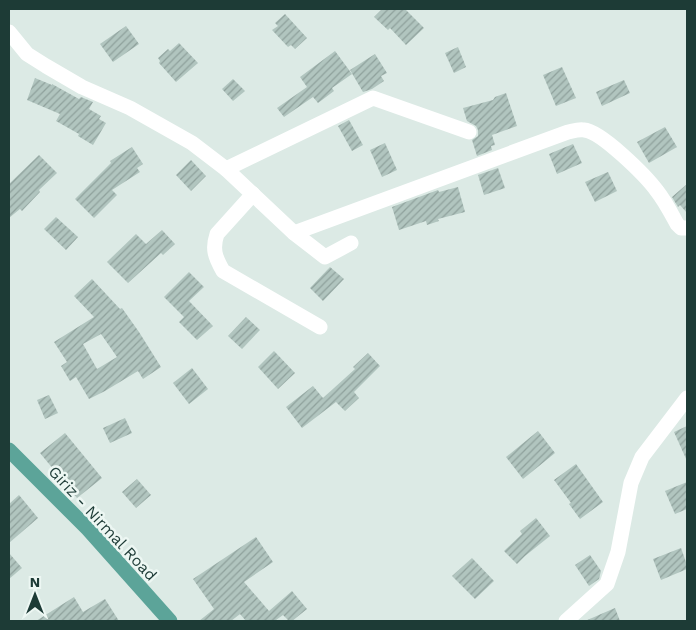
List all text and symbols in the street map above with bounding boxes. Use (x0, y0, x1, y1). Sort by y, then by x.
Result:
street label: Giriz - Nirmal Road (45, 462, 161, 585)
north arrow (10, 570, 60, 620)
text: N (30, 574, 40, 590)

